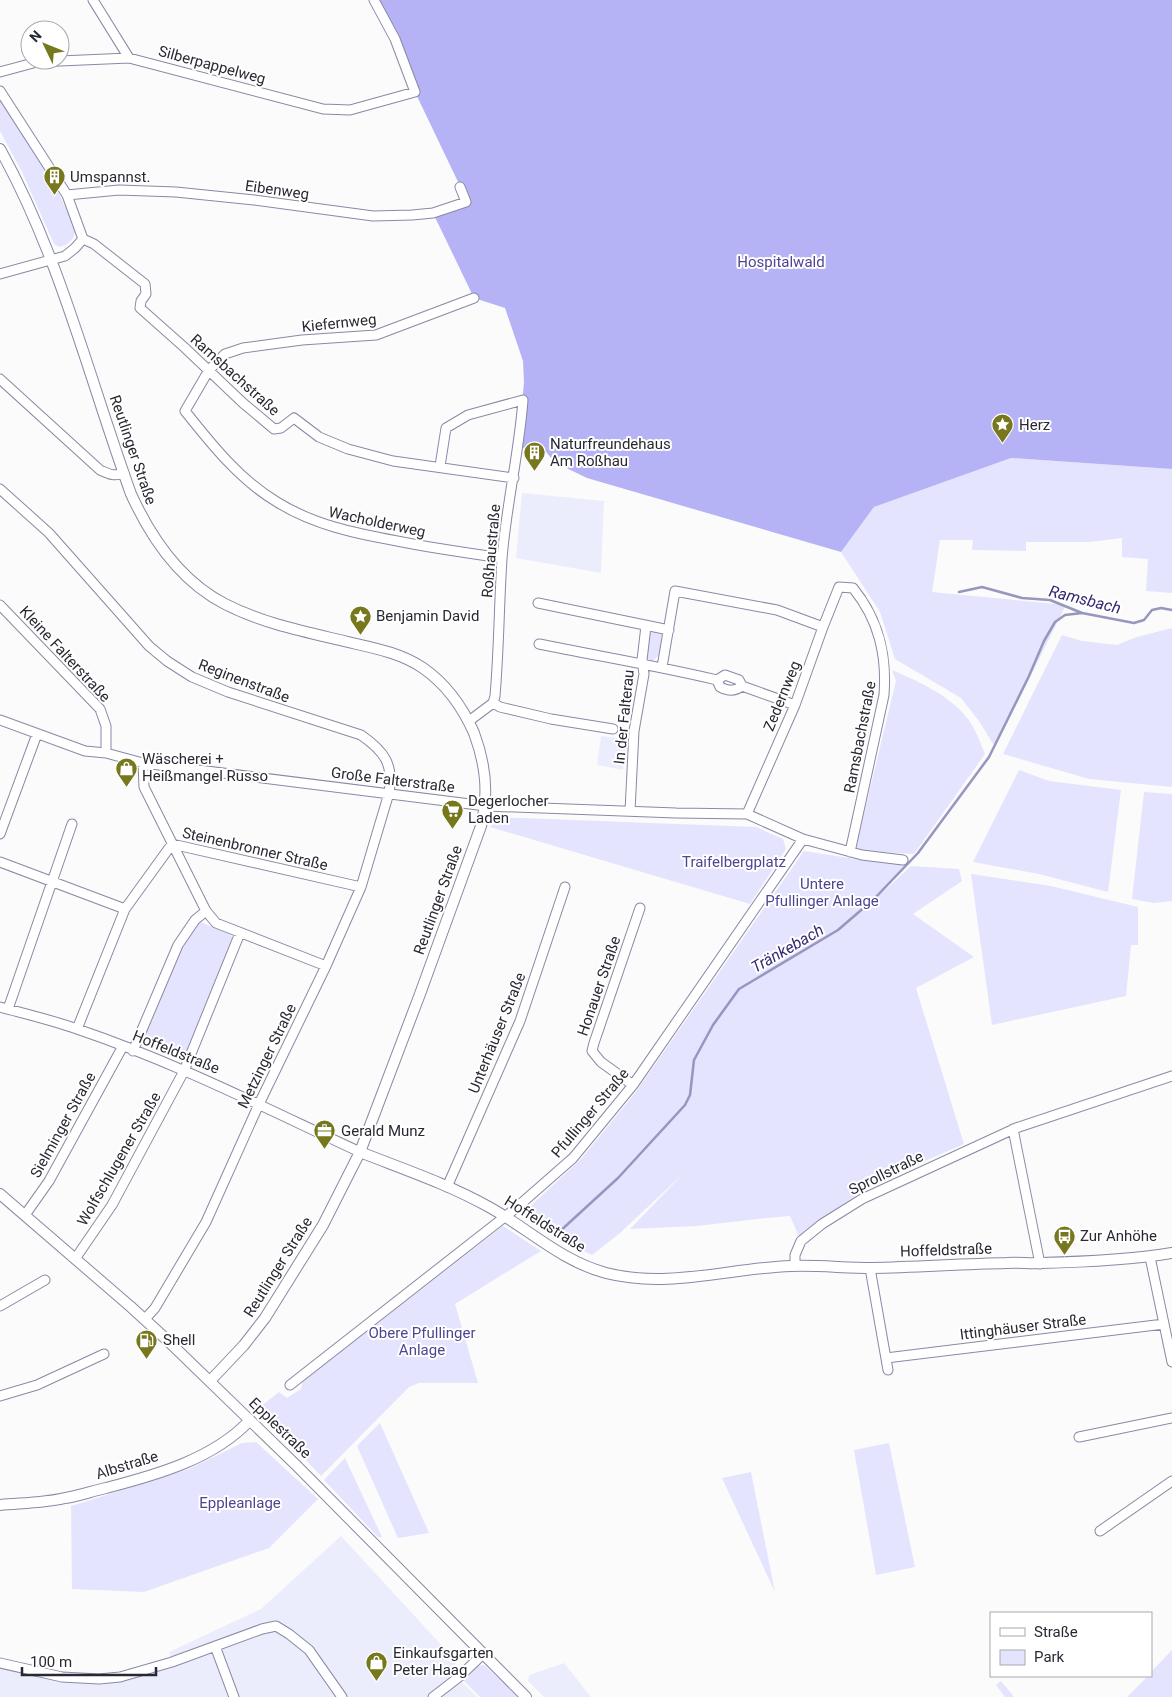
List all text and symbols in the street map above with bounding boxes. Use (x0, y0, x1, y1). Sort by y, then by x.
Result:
north arrow (20, 20, 70, 70)
text: N (26, 27, 45, 45)
street label: Silberpappelweg (156, 42, 268, 88)
building icon: Umspannst. (42, 165, 66, 196)
place label: Umspannst. (70, 168, 150, 186)
street label: Eibenweg (244, 177, 310, 203)
park label: Hospitalwald (737, 253, 825, 271)
street label: Kiefernweg (301, 310, 377, 336)
street label: Ramsbachstraße (187, 330, 283, 420)
street label: Reutlinger Straße (106, 393, 160, 507)
place icon: Herz (991, 413, 1015, 444)
place label: Herz (1019, 416, 1050, 434)
place label: Naturfreundehaus Am Roßhau (550, 435, 671, 470)
building icon: Naturfreundehaus Am Roßhau (522, 441, 546, 472)
street label: Wacholderweg (327, 503, 427, 541)
street label: Roßhaustraße (478, 503, 504, 599)
water label: Ramsbach (1047, 581, 1123, 618)
street label: Kleine Falterstraße (16, 602, 114, 706)
place icon: Benjamin David (348, 604, 372, 635)
place label: Benjamin David (376, 607, 479, 625)
street label: Reginenstraße (196, 655, 292, 707)
street label: Zedernweg (760, 658, 804, 734)
street label: In der Falterau (610, 669, 638, 765)
street label: Ramsbachstraße (840, 680, 880, 794)
place label: Wäscherei + Heißmangel Russo (142, 750, 268, 785)
shop icon: Wäscherei + Heißmangel Russo (114, 756, 138, 787)
street label: Große Falterstraße (330, 763, 456, 797)
place label: Degerlocher Laden (468, 792, 549, 827)
supermarket icon: Degerlocher Laden (440, 798, 464, 829)
street label: Steinenbronner Straße (180, 823, 330, 875)
street label: Reutlinger Straße (410, 843, 466, 957)
park label: Traifelbergplatz (682, 853, 786, 871)
park label: Untere Pfullinger Anlage (765, 875, 879, 910)
water label: Tränkebach (748, 920, 827, 977)
street label: Honauer Straße (573, 934, 625, 1038)
street label: Unterhäuser Straße (465, 970, 529, 1096)
street label: Metzinger Straße (234, 1001, 300, 1111)
street label: Hoffeldstraße (130, 1026, 222, 1078)
street label: Pfullinger Straße (547, 1065, 633, 1161)
street label: Sielminger Straße (27, 1069, 100, 1181)
street label: Wolfschlugener Straße (73, 1089, 165, 1229)
office icon: Gerald Munz (313, 1119, 337, 1150)
place label: Gerald Munz (341, 1122, 425, 1140)
street label: Sprollstraße (846, 1147, 926, 1199)
street label: Hoffeldstraße (501, 1192, 589, 1256)
street label: Reutlinger Straße (240, 1214, 316, 1320)
bus stop icon: Zur Anhöhe (1052, 1224, 1076, 1255)
place label: Zur Anhöhe (1080, 1227, 1157, 1245)
street label: Hoffeldstraße (900, 1239, 992, 1261)
street label: Ittinghäuser Straße (959, 1310, 1087, 1344)
park label: Obere Pfullinger Anlage (369, 1324, 475, 1359)
fuel station icon: Shell (135, 1328, 159, 1359)
place label: Shell (163, 1331, 195, 1349)
street label: Epplestraße (245, 1394, 315, 1462)
street label: Albstraße (94, 1447, 160, 1483)
park label: Eppleanlage (199, 1494, 281, 1512)
legend (990, 1612, 1152, 1677)
text: Straße (1034, 1623, 1078, 1641)
scale bar (22, 1644, 156, 1676)
place label: Einkaufsgarten Peter Haag (393, 1644, 494, 1679)
text: Park (1034, 1648, 1065, 1666)
shop icon: Einkaufsgarten Peter Haag (365, 1650, 389, 1681)
text: 100 m (30, 1653, 72, 1671)

